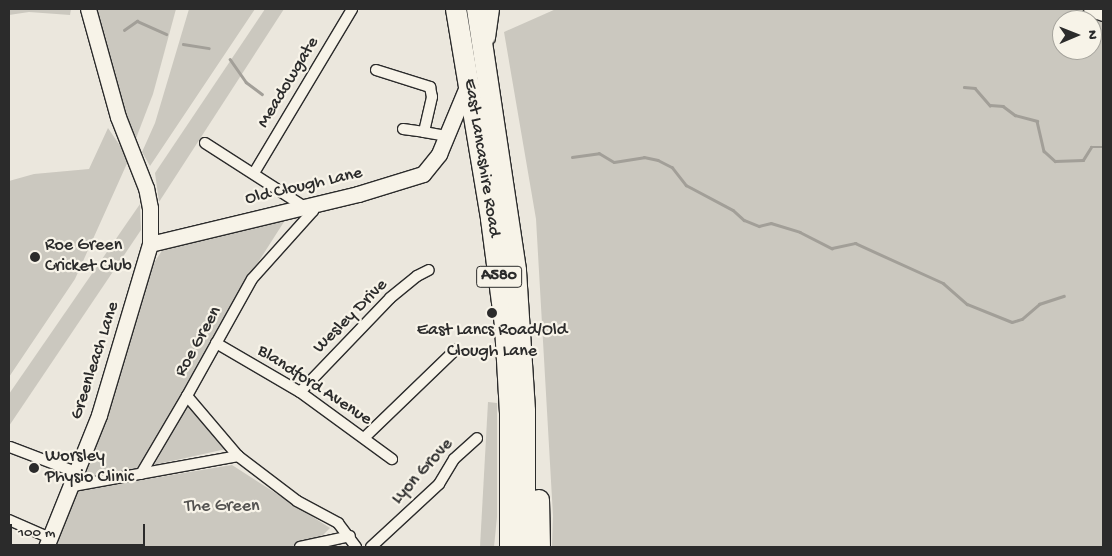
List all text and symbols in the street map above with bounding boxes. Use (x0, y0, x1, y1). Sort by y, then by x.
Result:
north arrow (1052, 10, 1102, 60)
text: N (1083, 30, 1100, 39)
street label: Meadowgate (253, 34, 325, 132)
street label: East Lancashire Road (458, 77, 504, 239)
street label: Old Clough Lane (243, 163, 365, 211)
place label: Roe Green Cricket Club (45, 236, 132, 278)
marker: Roe Green Cricket Club (29, 251, 41, 263)
road number: A580 (475, 264, 523, 290)
street label: Wesley Drive (309, 275, 393, 359)
street label: Greenleach Lane (67, 299, 125, 423)
street label: Roe Green (171, 303, 227, 381)
marker: East Lancs Road/Old Clough Lane (486, 307, 498, 319)
place label: East Lancs Road/Old Clough Lane (417, 321, 567, 364)
street label: Blandford Avenue (253, 341, 375, 431)
street label: Lyon Grove (388, 434, 458, 510)
place label: Worsley Physio Clinic (45, 447, 134, 489)
marker: Worsley Physio Clinic (27, 461, 41, 475)
park label: The Green (184, 496, 260, 518)
scale bar (12, 514, 148, 546)
text: 100 m (18, 524, 55, 542)

